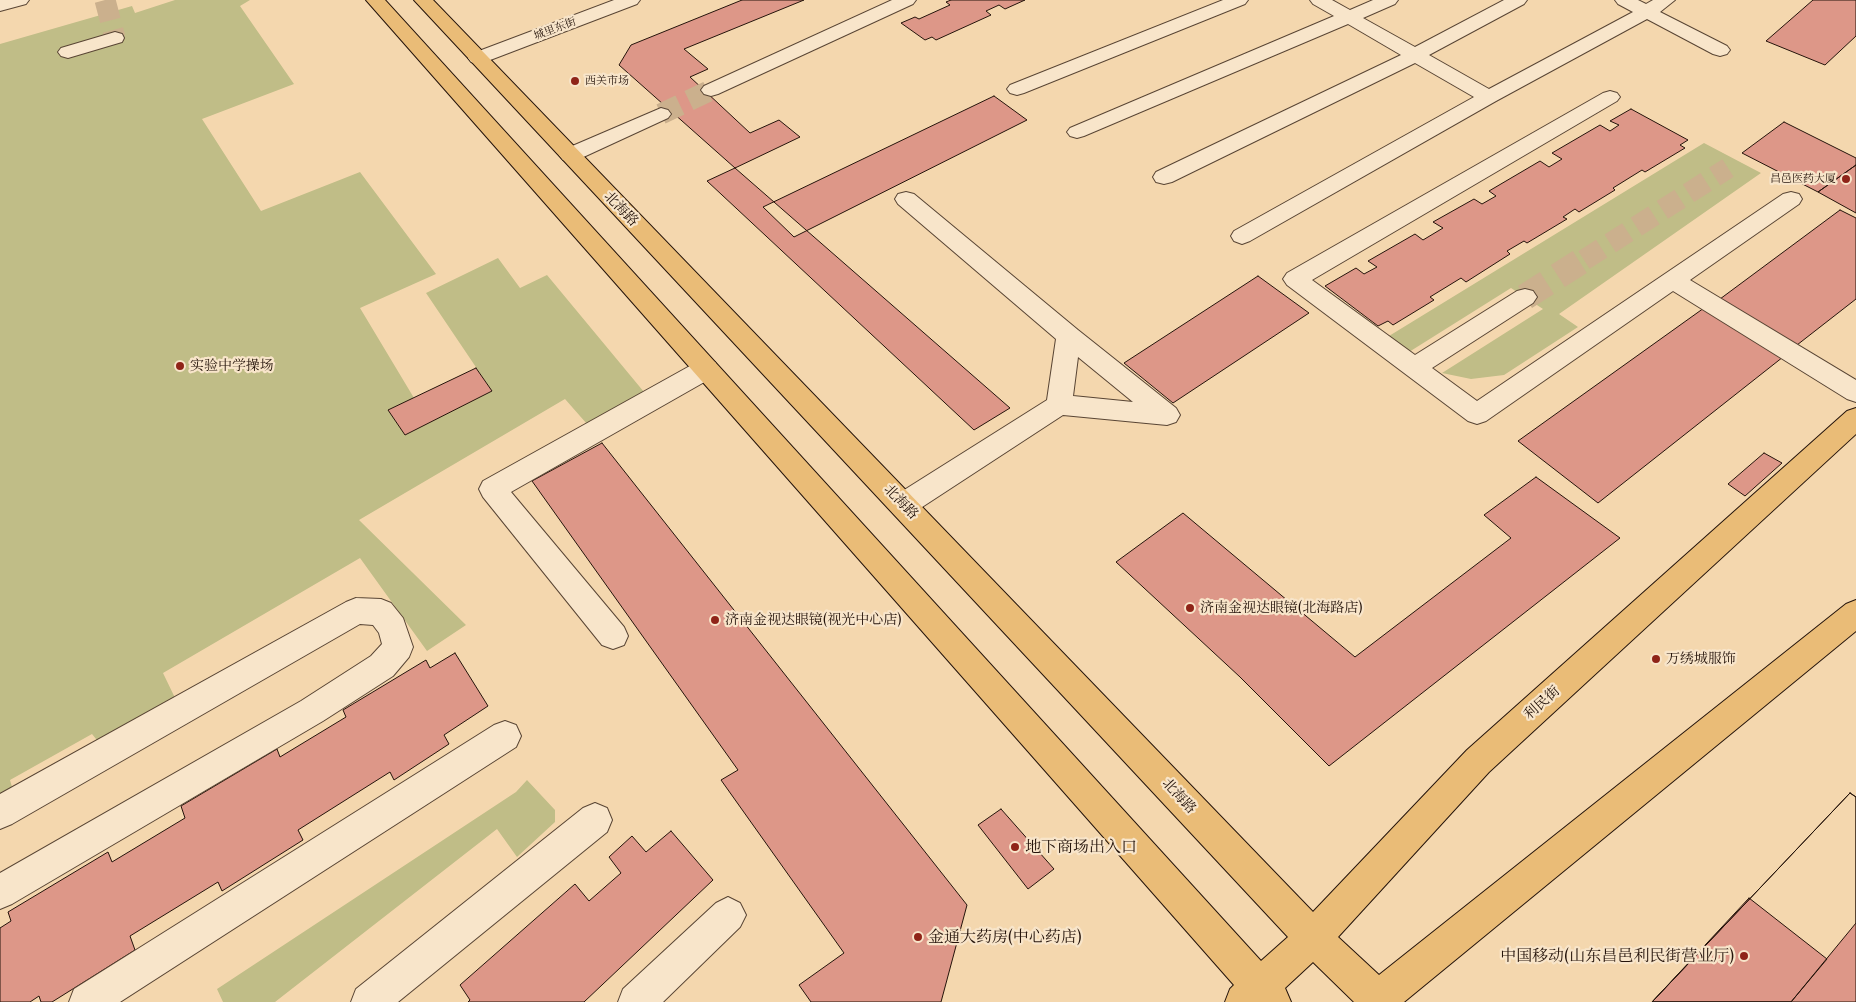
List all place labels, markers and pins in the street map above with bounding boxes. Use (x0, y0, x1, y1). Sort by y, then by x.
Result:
place label: 西关市场 (585, 74, 629, 88)
marker: 西关市场 (569, 75, 581, 87)
place label: 昌邑医药大厦 (1770, 172, 1836, 186)
marker: 昌邑医药大厦 (1840, 173, 1852, 185)
place label: 实验中学操场 (190, 358, 274, 374)
marker: 实验中学操场 (174, 360, 186, 372)
place label: 济南金视达眼镜(北海路店) (1200, 600, 1362, 616)
marker: 济南金视达眼镜(北海路店) (1184, 602, 1196, 614)
place label: 济南金视达眼镜(视光中心店) (725, 612, 901, 628)
marker: 济南金视达眼镜(视光中心店) (709, 614, 721, 626)
place label: 万绣城服饰 (1666, 651, 1736, 667)
marker: 万绣城服饰 (1650, 653, 1662, 665)
place label: 地下商场出入口 (1025, 837, 1137, 857)
marker: 地下商场出入口 (1009, 841, 1021, 853)
place label: 金通大药房(中心药店) (928, 927, 1082, 947)
marker: 金通大药房(中心药店) (912, 931, 924, 943)
place label: 中国移动(山东昌邑利民街营业厅) (1500, 946, 1734, 966)
marker: 中国移动(山东昌邑利民街营业厅) (1738, 950, 1750, 962)

